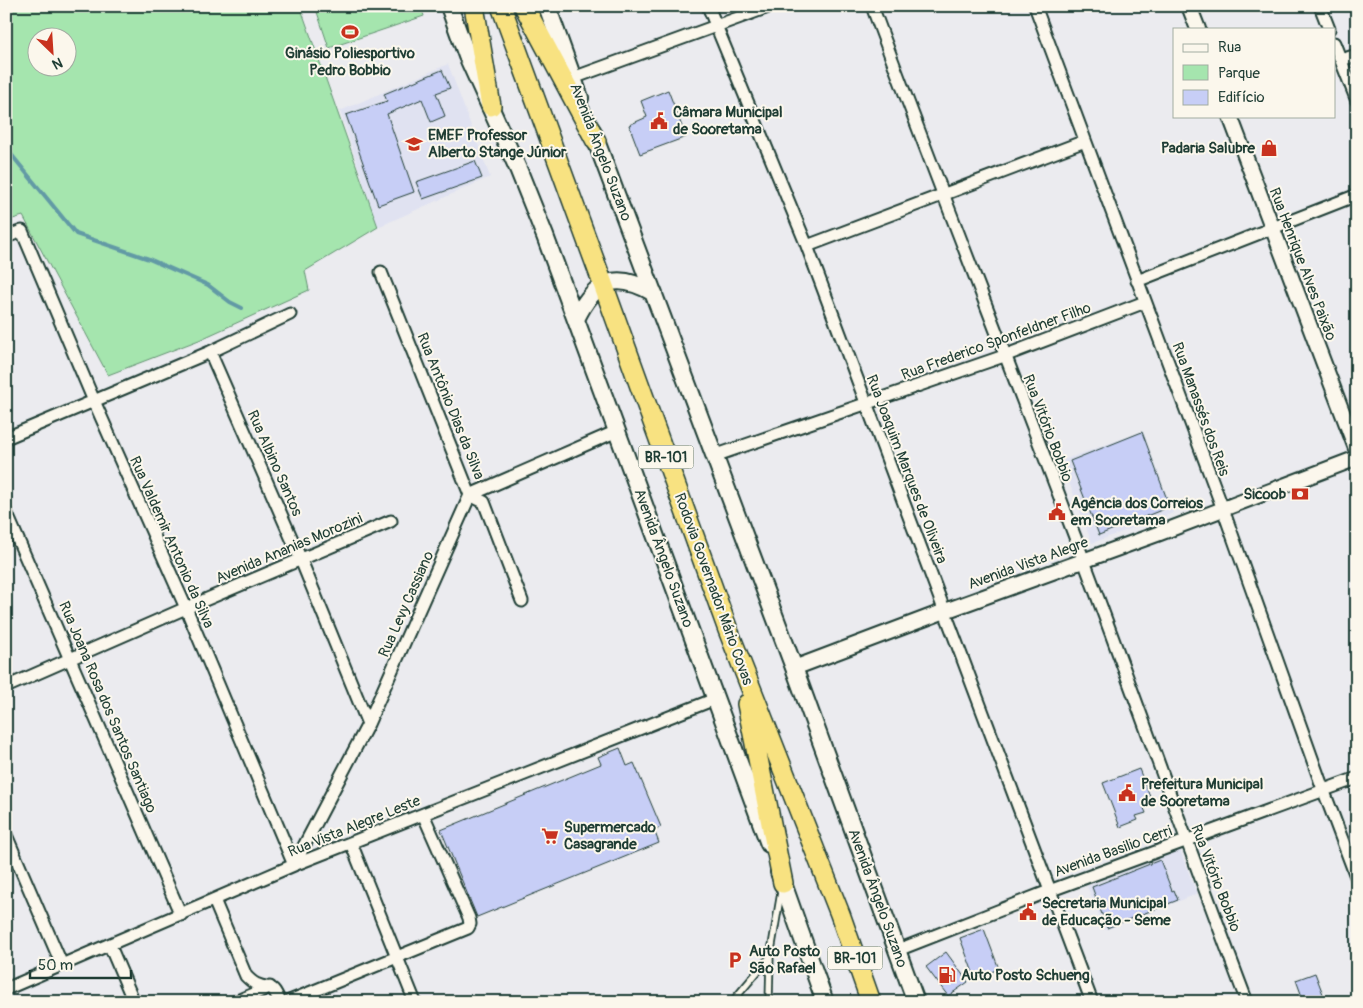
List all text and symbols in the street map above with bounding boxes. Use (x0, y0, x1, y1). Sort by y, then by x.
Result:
sports icon: Ginásio Poliesportivo Pedro Bobbio (340, 22, 360, 42)
north arrow (28, 28, 78, 78)
legend (1173, 28, 1336, 118)
text: Rua (1218, 38, 1241, 57)
place label: Ginásio Poliesportivo Pedro Bobbio (285, 44, 415, 80)
text: N (49, 54, 65, 73)
text: Parque (1218, 64, 1261, 83)
street label: Avenida Ângelo Suzano (565, 80, 636, 224)
text: Edifício (1218, 88, 1264, 107)
place label: Câmara Municipal de Sooretama (673, 103, 783, 139)
public building icon: Câmara Municipal de Sooretama (649, 111, 669, 131)
place label: EMEF Professor Alberto Stange Júnior (428, 126, 567, 162)
school or university icon: EMEF Professor Alberto Stange Júnior (404, 134, 424, 154)
shop icon: Padaria Salubre (1259, 138, 1279, 158)
place label: Padaria Salubre (1161, 139, 1256, 158)
street label: Rua Henrique Alves Paixão (1265, 185, 1340, 343)
street label: Rua Frederico Sponfeldner Filho (899, 298, 1094, 385)
street label: Rua Antônio Dias da Silva (412, 330, 489, 482)
street label: Rua Manassés dos Reis (1167, 340, 1234, 479)
street label: Rua Joaquim Marques de Oliveira (862, 372, 951, 566)
street label: Rua Vitório Bobbio (1018, 372, 1077, 485)
street label: Rua Albino Santos (243, 407, 307, 519)
road number: BR-101 (638, 446, 694, 468)
street label: Rua Valdemir Antonio da Silva (125, 453, 218, 631)
bank icon: Sicoob (1290, 484, 1310, 504)
place label: Sicoob (1243, 485, 1286, 504)
street label: Avenida Ângelo Suzano (630, 486, 697, 630)
street label: Rodovia Governador Mário Covas (670, 491, 757, 688)
place label: Agência dos Correios em Sooretama (1070, 494, 1203, 530)
public building icon: Agência dos Correios em Sooretama (1047, 502, 1067, 522)
street label: Avenida Ananias Morozini (213, 509, 366, 588)
street label: Avenida Vista Alegre (965, 533, 1092, 594)
street label: Rua Levy Cassiano (375, 548, 438, 660)
street label: Rua Joana Rosa dos Santos Santiago (54, 598, 161, 816)
place label: Prefeitura Municipal de Sooretama (1141, 775, 1263, 811)
public building icon: Prefeitura Municipal de Sooretama (1117, 783, 1137, 803)
street label: Rua Vista Alegre Leste (285, 791, 424, 862)
place label: Supermercado Casagrande (564, 818, 656, 854)
street label: Avenida Basilio Cerri (1052, 821, 1175, 882)
street label: Rua Vitório Bobbio (1186, 822, 1245, 935)
supermarket icon: Supermercado Casagrande (540, 826, 560, 846)
street label: Avenida Ângelo Suzano (844, 826, 911, 970)
place label: Secretaria Municipal de Educação - Seme (1042, 894, 1171, 930)
public building icon: Secretaria Municipal de Educação - Seme (1018, 902, 1038, 922)
place label: Auto Posto São Rafael (749, 942, 820, 978)
road number: BR-101 (828, 946, 882, 970)
scale bar (30, 948, 131, 980)
parking icon: Auto Posto São Rafael (725, 950, 745, 970)
text: 50 m (38, 956, 73, 975)
fuel station icon: Auto Posto Schueng (937, 965, 957, 985)
place label: Auto Posto Schueng (961, 966, 1090, 985)

